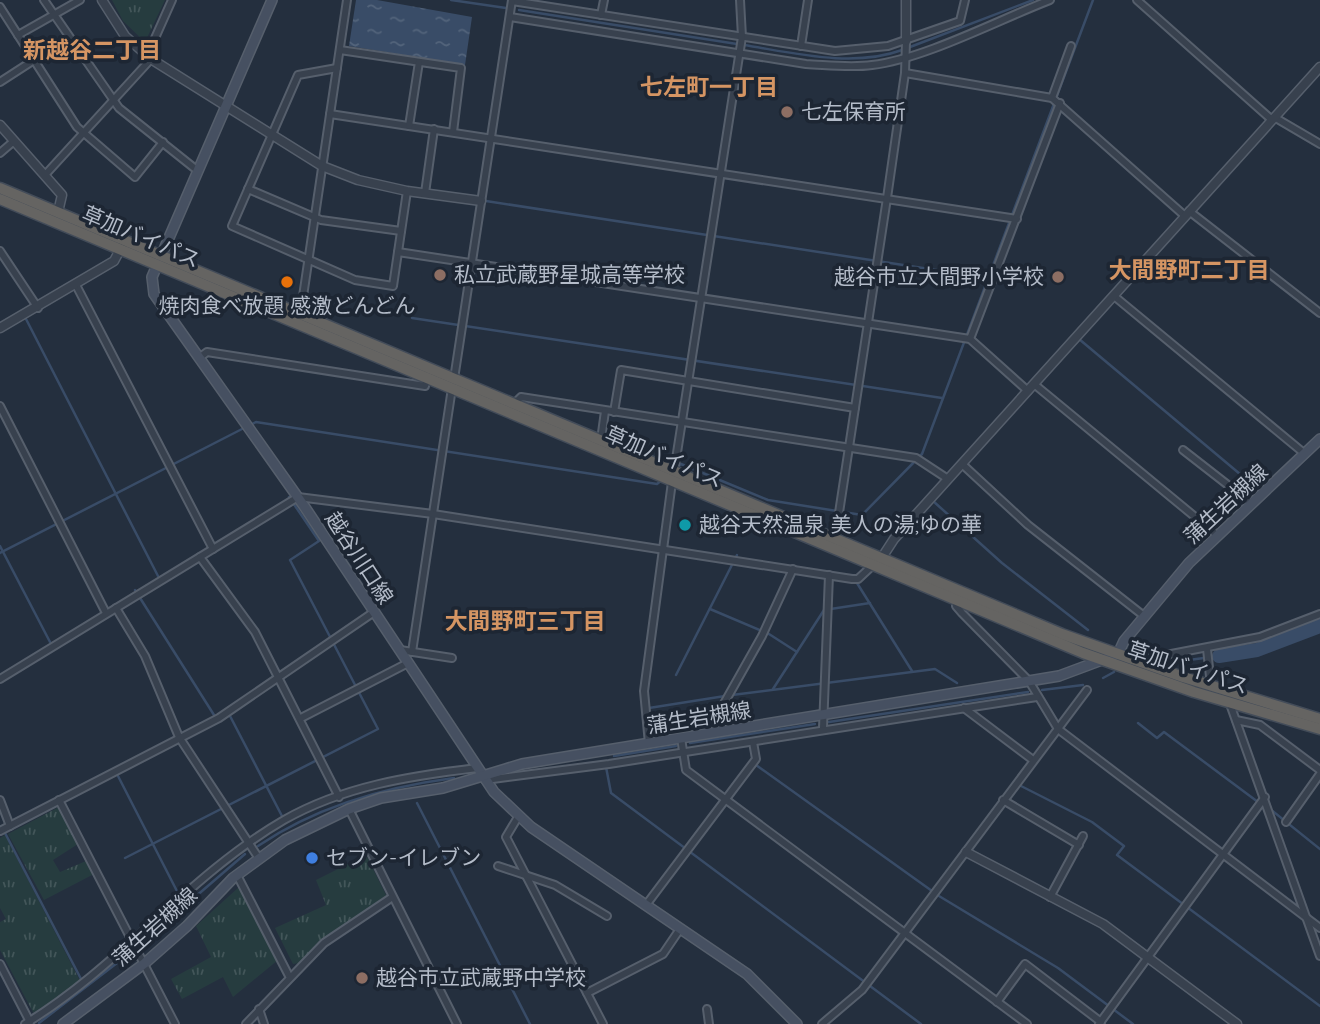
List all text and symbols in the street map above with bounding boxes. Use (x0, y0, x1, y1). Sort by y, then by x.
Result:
district label: 新越谷二丁目 (23, 35, 161, 64)
district label: 七左町一丁目 (640, 72, 778, 101)
place label: 七左保育所 (801, 98, 906, 124)
marker: 七左保育所 (779, 104, 795, 120)
street label: 草加バイパス (79, 200, 204, 273)
district label: 大間野町二丁目 (1109, 255, 1270, 284)
place label: 私立武蔵野星城高等学校 (454, 261, 685, 287)
place label: 越谷市立大間野小学校 (834, 263, 1044, 289)
marker: 私立武蔵野星城高等学校 (432, 267, 448, 283)
marker: 越谷市立大間野小学校 (1050, 269, 1066, 285)
marker: 焼肉食べ放題 感激どんどん (279, 274, 295, 290)
place label: 焼肉食べ放題 感激どんどん (158, 292, 416, 318)
street label: 草加バイパス (602, 420, 727, 493)
street label: 蒲生岩槻線 (1178, 458, 1273, 549)
street label: 越谷川口線 (320, 506, 399, 609)
place label: 越谷天然温泉 美人の湯;ゆの華 (699, 511, 982, 537)
marker: 越谷天然温泉 美人の湯;ゆの華 (677, 517, 693, 533)
district label: 大間野町三丁目 (445, 606, 606, 635)
street label: 草加バイパス (1125, 635, 1252, 699)
street label: 蒲生岩槻線 (645, 696, 753, 738)
place label: セブン-イレブン (326, 844, 481, 870)
marker: セブン-イレブン (304, 850, 320, 866)
street label: 蒲生岩槻線 (107, 881, 202, 971)
place label: 越谷市立武蔵野中学校 (376, 964, 586, 990)
marker: 越谷市立武蔵野中学校 (354, 970, 370, 986)

